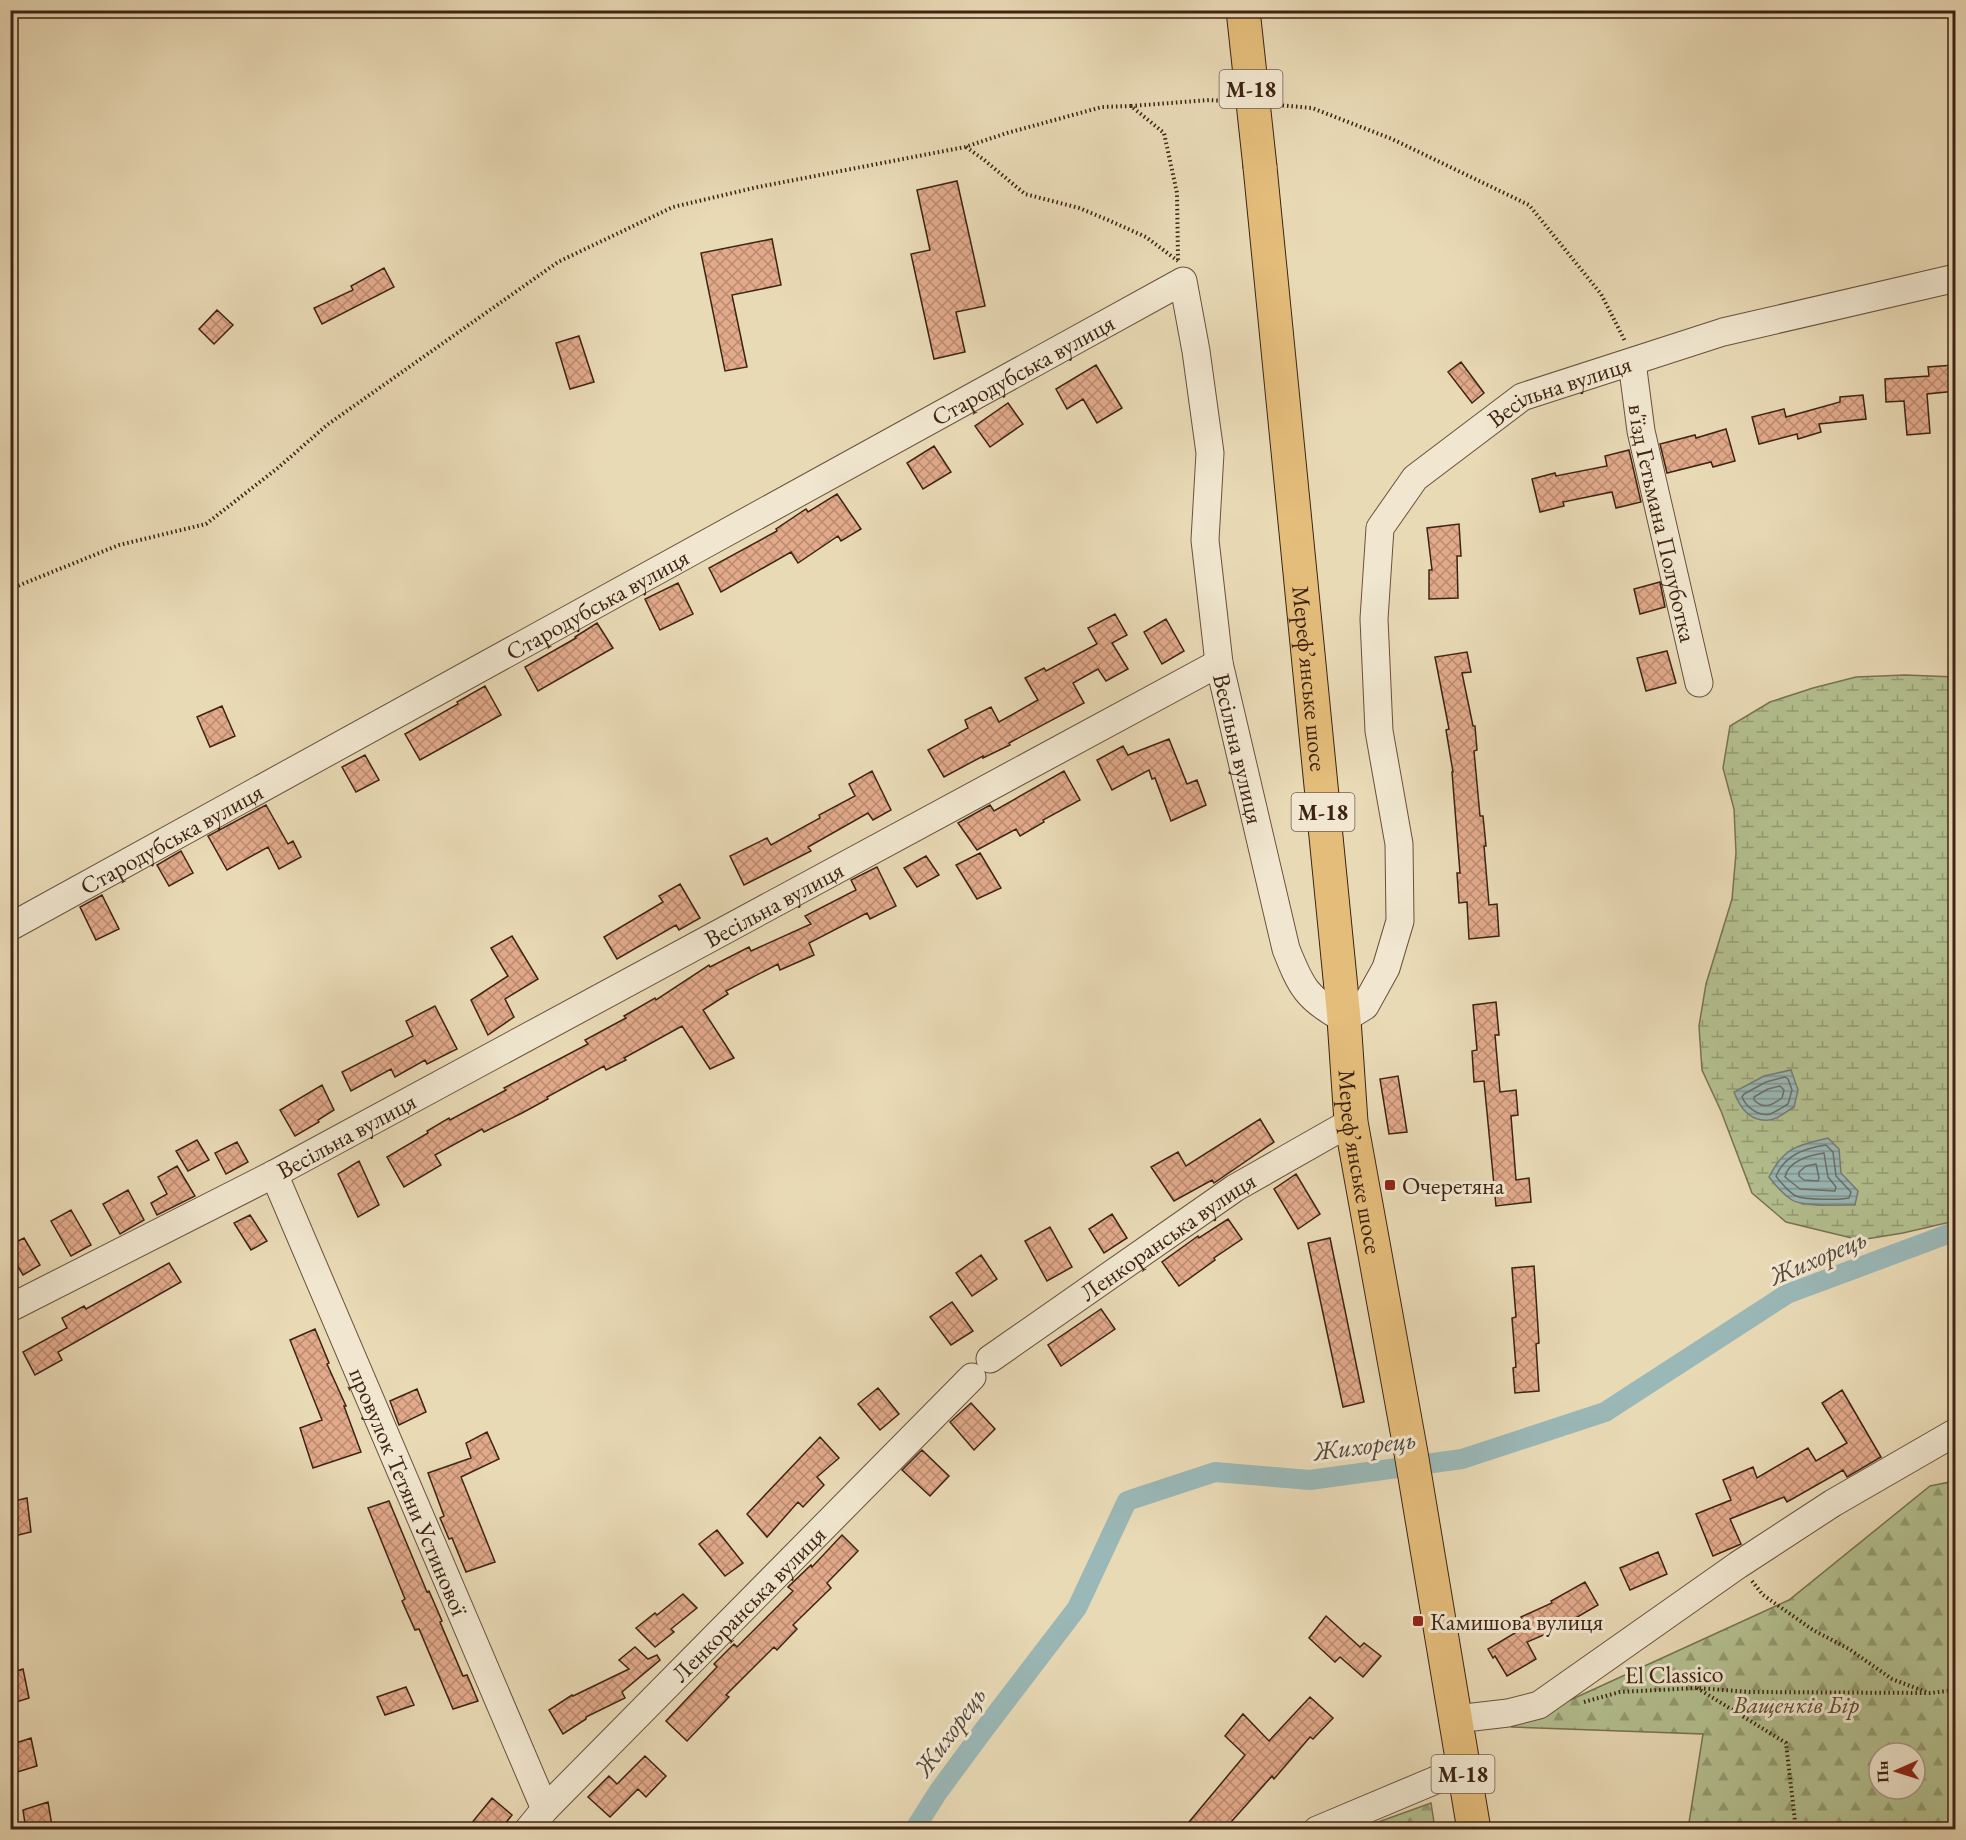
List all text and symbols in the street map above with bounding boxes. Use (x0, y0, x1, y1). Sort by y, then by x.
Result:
road number: М-18 (1220, 70, 1282, 108)
street label: Стародубська вулиця (926, 306, 1120, 432)
street label: Весільна вулиця (1481, 347, 1635, 434)
street label: в'їзд Гетьмана Полуботка (1622, 402, 1705, 645)
street label: Стародубська вулиця (500, 541, 694, 667)
street label: Мереф’янське шосе (1286, 584, 1335, 773)
street label: Весільна вулиця (1206, 670, 1272, 827)
street label: Стародубська вулиця (74, 775, 268, 901)
road number: М-18 (1292, 793, 1354, 831)
street label: Весільна вулиця (699, 854, 849, 954)
street label: Мереф’янське шосе (1332, 1069, 1390, 1256)
street label: Весільна вулиця (271, 1085, 421, 1185)
street label: Ленкоранська вулиця (1073, 1164, 1261, 1307)
place label: Очеретяна (1402, 1170, 1505, 1201)
marker: Очеретяна (1383, 1178, 1397, 1192)
water label: Жихорець (1762, 1221, 1872, 1293)
street label: провулок Тетяни Устинової (343, 1363, 476, 1621)
water label: Жихорець (1310, 1422, 1418, 1468)
street label: Ленкоранська вулиця (664, 1519, 832, 1688)
place label: Камишова вулиця (1430, 1606, 1603, 1637)
marker: Камишова вулиця (1411, 1614, 1425, 1628)
street label: El Classico (1624, 1658, 1724, 1690)
water label: Жихорець (905, 1680, 994, 1784)
park label: Ващенків Бір (1732, 1689, 1859, 1720)
north arrow (1867, 1741, 1927, 1801)
road number: М-18 (1432, 1755, 1494, 1793)
text: Пн (1871, 1760, 1894, 1783)

